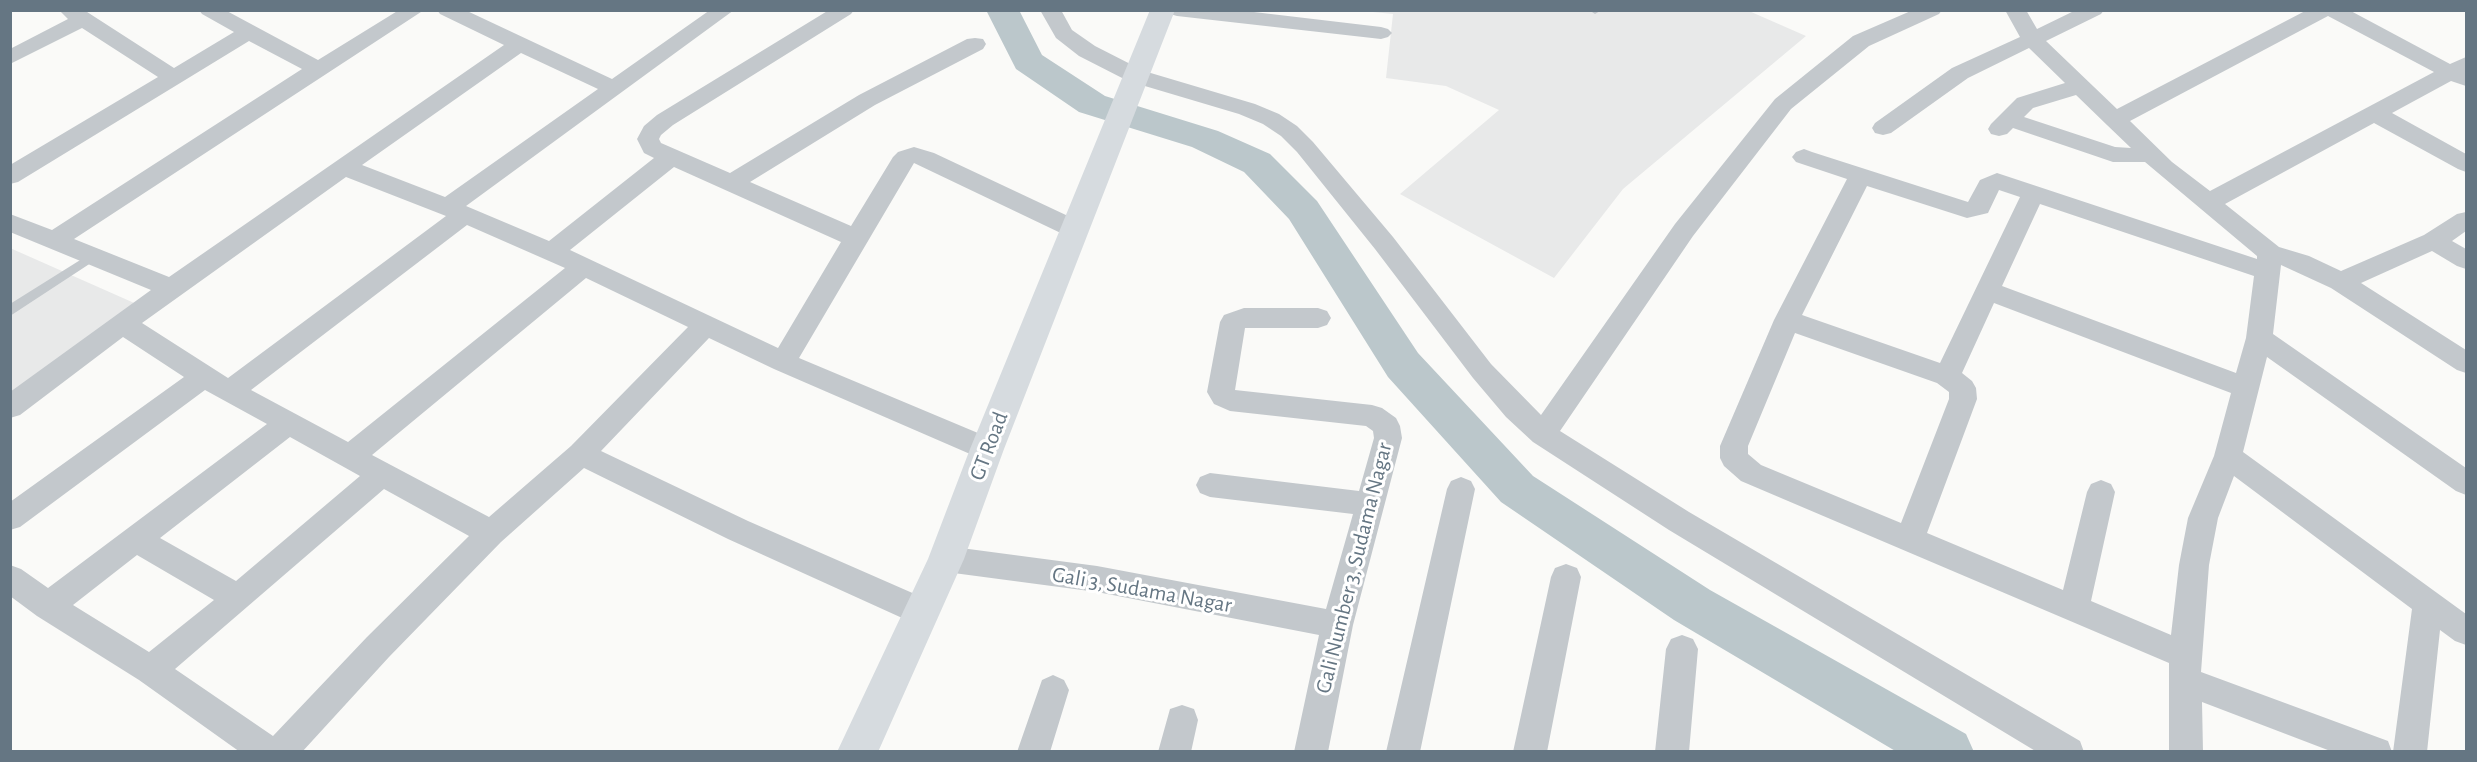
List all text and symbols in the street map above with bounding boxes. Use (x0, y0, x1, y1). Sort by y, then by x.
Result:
street label: GT Road (964, 408, 1014, 484)
street label: Gali Number 3, Sudama Nagar (1310, 440, 1398, 696)
street label: Gali 3, Sudama Nagar (1050, 561, 1234, 619)

